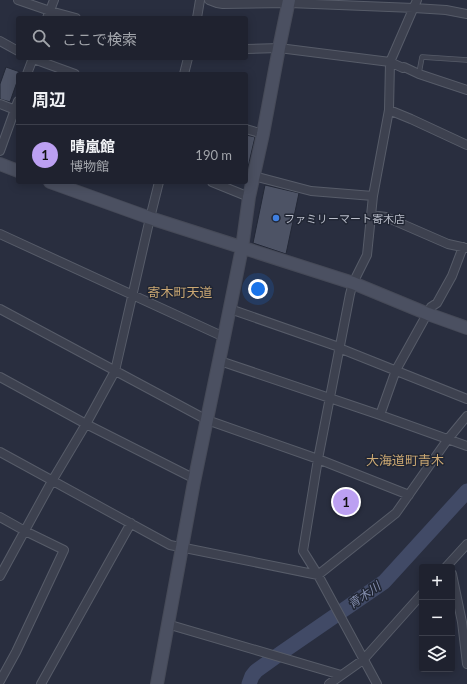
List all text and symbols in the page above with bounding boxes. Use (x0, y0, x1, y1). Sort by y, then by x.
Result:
search box (16, 16, 248, 60)
icon: search (30, 27, 52, 49)
text: ここで検索 (62, 30, 137, 48)
text: 周辺 (32, 89, 66, 110)
text: 晴嵐館 (70, 137, 115, 155)
text: 1 (41, 147, 49, 163)
text: 190 m (195, 147, 232, 163)
text: 博物館 (70, 158, 109, 174)
place label: ファミリーマート寄木店 (284, 212, 405, 225)
marker: ファミリーマート寄木店 (271, 213, 281, 223)
your location (248, 279, 268, 299)
district label: 寄木町天道 (147, 284, 213, 300)
district label: 大海道町青木 (366, 452, 444, 468)
pin: 1 (333, 487, 359, 517)
map controls (419, 564, 455, 672)
button: + (419, 564, 455, 600)
water label: 青木川 (345, 577, 385, 611)
button: − (419, 600, 455, 636)
button: layers (419, 636, 455, 672)

